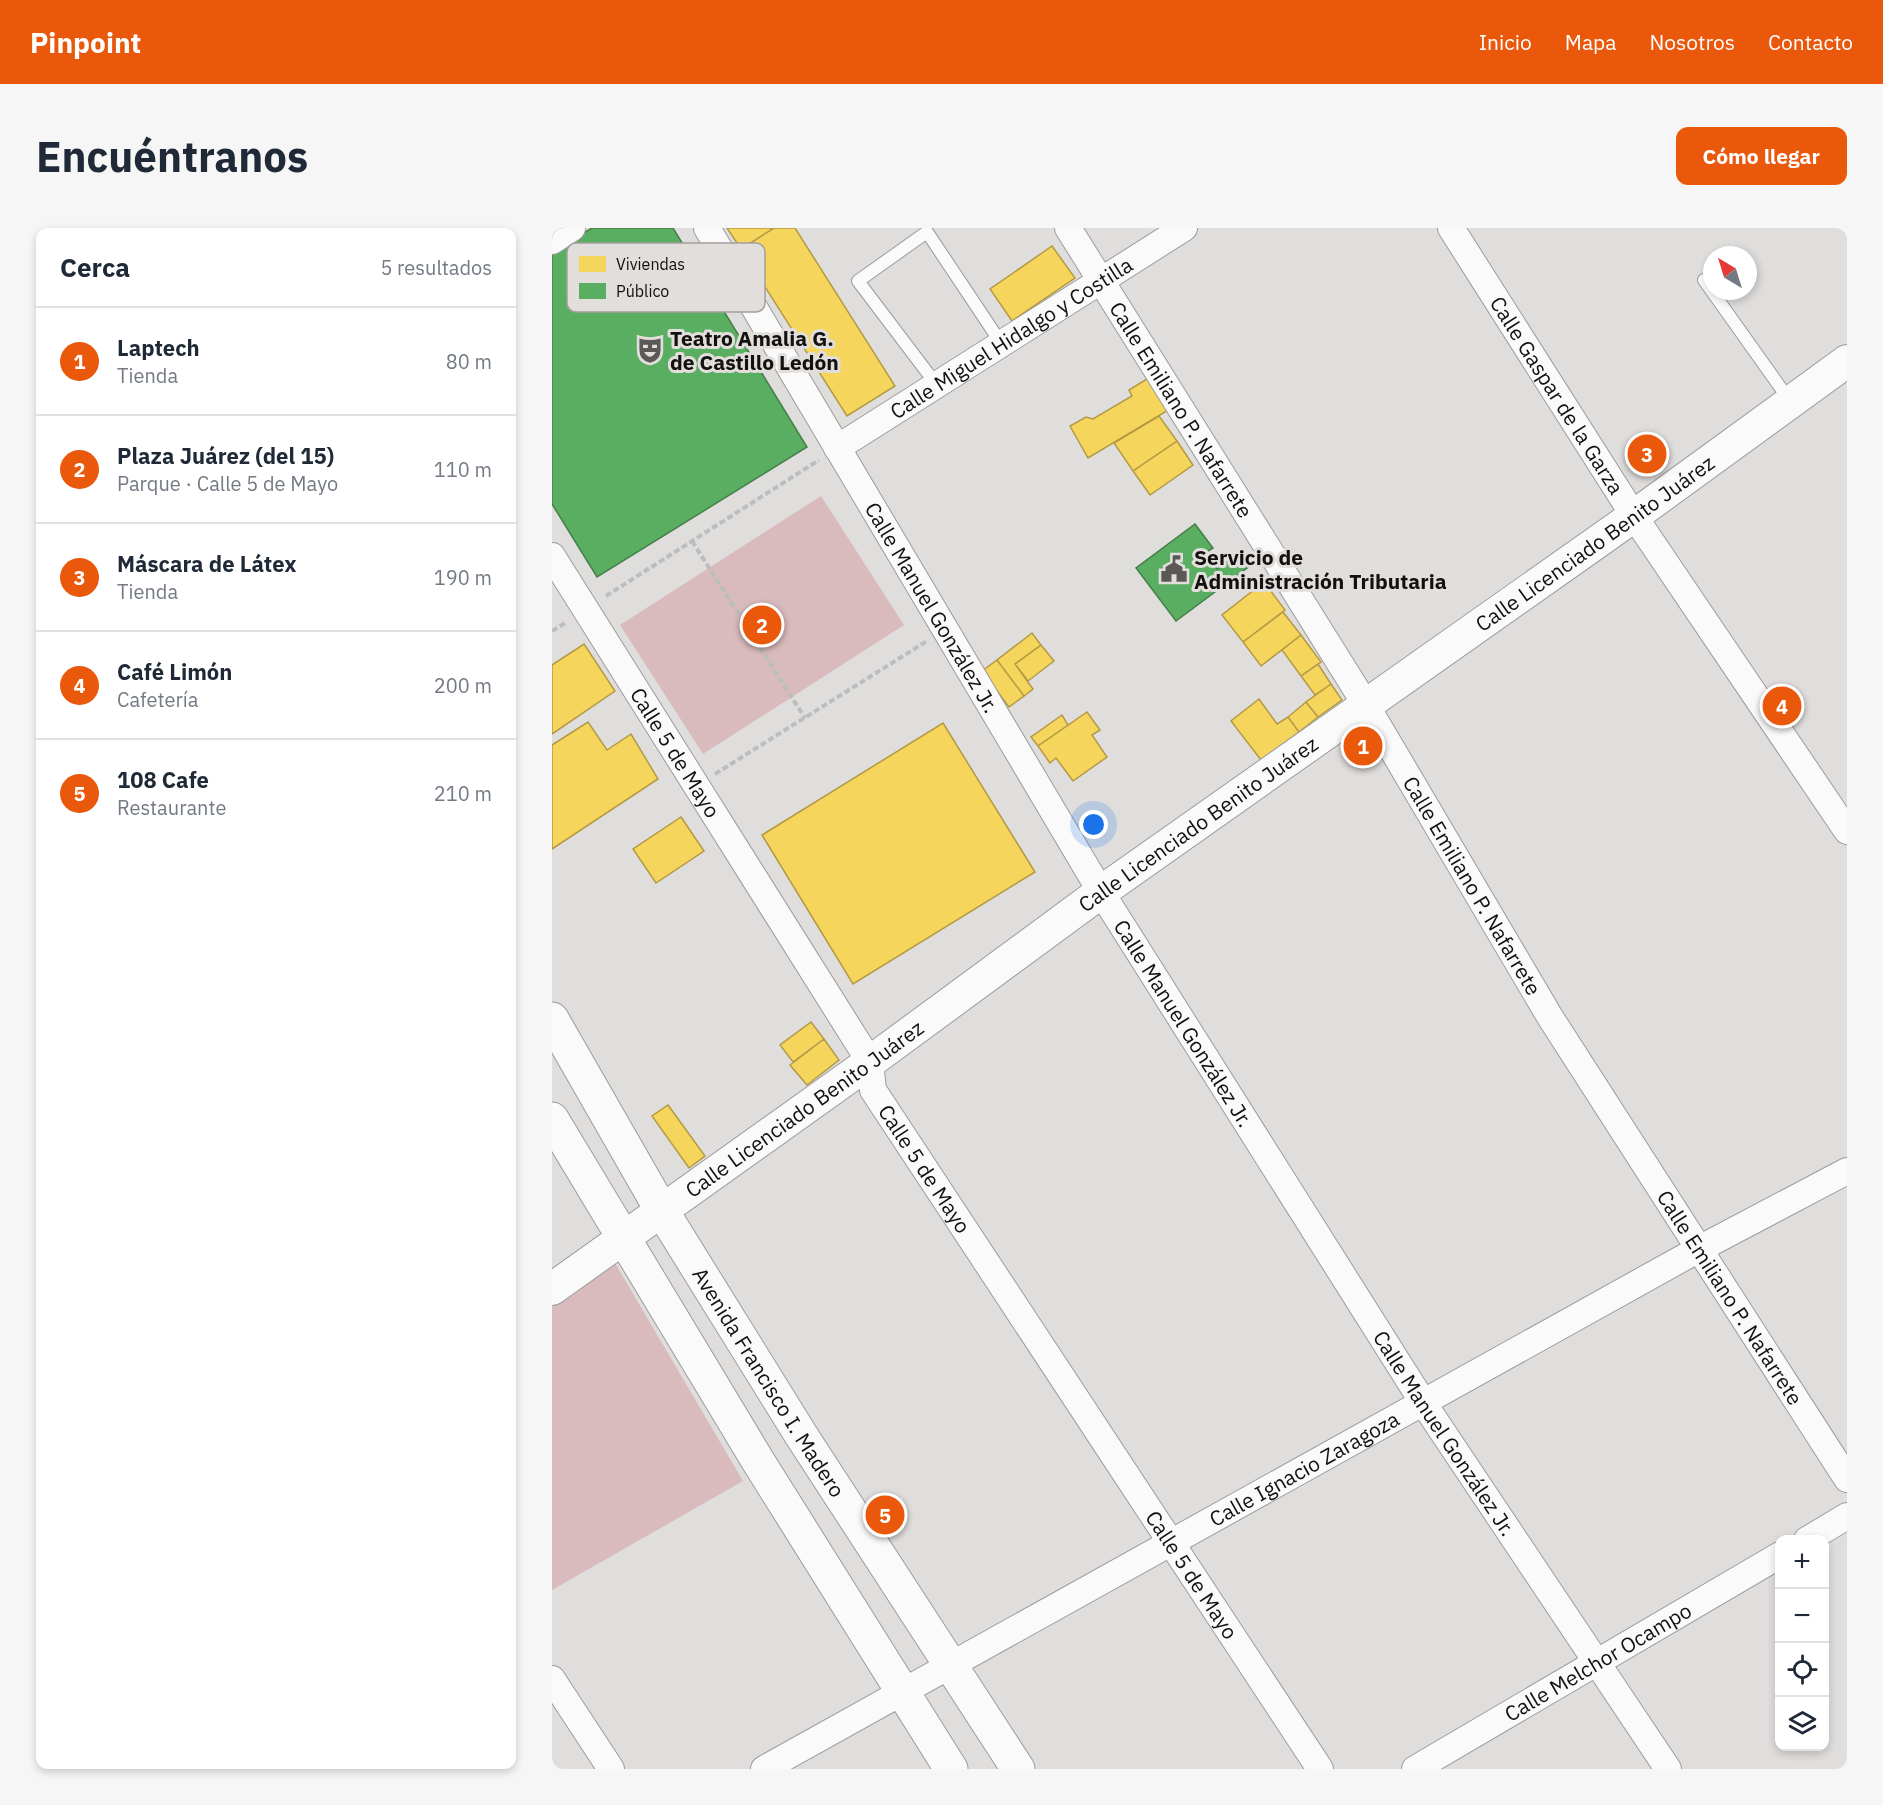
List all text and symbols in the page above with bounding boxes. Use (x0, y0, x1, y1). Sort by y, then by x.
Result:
text: Pinpoint (30, 24, 141, 61)
text: Inicio (1479, 28, 1532, 56)
text: Mapa (1565, 28, 1617, 56)
text: Nosotros (1650, 28, 1735, 56)
text: Contacto (1768, 28, 1853, 56)
button: Cómo llegar (1676, 127, 1847, 185)
text: Encuéntranos (36, 129, 308, 184)
legend (567, 243, 765, 312)
north arrow (1703, 246, 1757, 300)
text: Cerca (60, 250, 130, 284)
street label: Calle Miguel Hidalgo y Costilla (884, 250, 1138, 425)
text: 5 resultados (380, 254, 492, 281)
text: Viviendas (616, 254, 685, 274)
text: Público (616, 281, 669, 301)
street label: Calle Gaspar de la Garza (1484, 291, 1631, 499)
street label: Calle Emiliano P. Nafarrete (1103, 296, 1259, 523)
place label: Teatro Amalia G. de Castillo Ledón (670, 324, 839, 376)
text: Laptech (117, 333, 200, 362)
theatre icon: Teatro Amalia G. de Castillo Ledón (635, 335, 665, 365)
text: 1 (74, 348, 86, 375)
text: 80 m (446, 348, 492, 375)
text: Tienda (117, 362, 178, 389)
pin: 3 (1628, 432, 1666, 476)
text: Plaza Juárez (del 15) (117, 441, 334, 470)
street label: Calle Licenciado Benito Juárez (1470, 448, 1720, 638)
text: 2 (74, 456, 86, 483)
text: 110 m (434, 456, 492, 483)
text: Parque · Calle 5 de Mayo (117, 470, 338, 497)
street label: Calle Manuel González Jr. (859, 497, 1005, 718)
place label: Servicio de Administración Tributaria (1194, 543, 1447, 595)
text: Máscara de Látex (117, 549, 297, 578)
public building icon: Servicio de Administración Tributaria (1159, 554, 1189, 584)
text: 3 (74, 564, 86, 591)
text: 190 m (434, 564, 492, 591)
text: Tienda (117, 578, 178, 605)
pin: 2 (742, 602, 782, 648)
text: Café Limón (117, 657, 232, 686)
text: 4 (74, 672, 86, 699)
text: 200 m (434, 672, 492, 699)
street label: Calle 5 de Mayo (624, 682, 727, 823)
pin: 4 (1762, 684, 1802, 728)
text: Cafetería (117, 686, 198, 713)
pin: 1 (1344, 724, 1382, 768)
street label: Calle Licenciado Benito Juárez (1073, 729, 1323, 918)
text: 108 Cafe (117, 765, 209, 794)
street label: Calle Emiliano P. Nafarrete (1397, 771, 1548, 1000)
text: 5 (74, 780, 86, 807)
text: 210 m (434, 780, 492, 807)
text: Restaurante (117, 794, 226, 821)
your location (1079, 810, 1108, 839)
street label: Calle Manuel González Jr. (1108, 914, 1260, 1132)
street label: Calle Licenciado Benito Juárez (679, 1013, 929, 1204)
street label: Calle 5 de Mayo (872, 1099, 977, 1238)
street label: Calle Emiliano P. Nafarrete (1651, 1185, 1810, 1410)
street label: Avenida Francisco I. Madero (686, 1262, 852, 1502)
street label: Calle Manuel González Jr. (1367, 1325, 1522, 1541)
street label: Calle Ignacio Zaragoza (1204, 1405, 1404, 1533)
pin: 5 (866, 1492, 904, 1538)
street label: Calle 5 de Mayo (1139, 1505, 1245, 1644)
map controls (1775, 1535, 1829, 1751)
button: + (1775, 1535, 1829, 1589)
button: − (1775, 1589, 1829, 1643)
street label: Calle Melchor Ocampo (1499, 1596, 1697, 1728)
button: locate (1775, 1643, 1829, 1697)
button: layers (1775, 1697, 1829, 1751)

